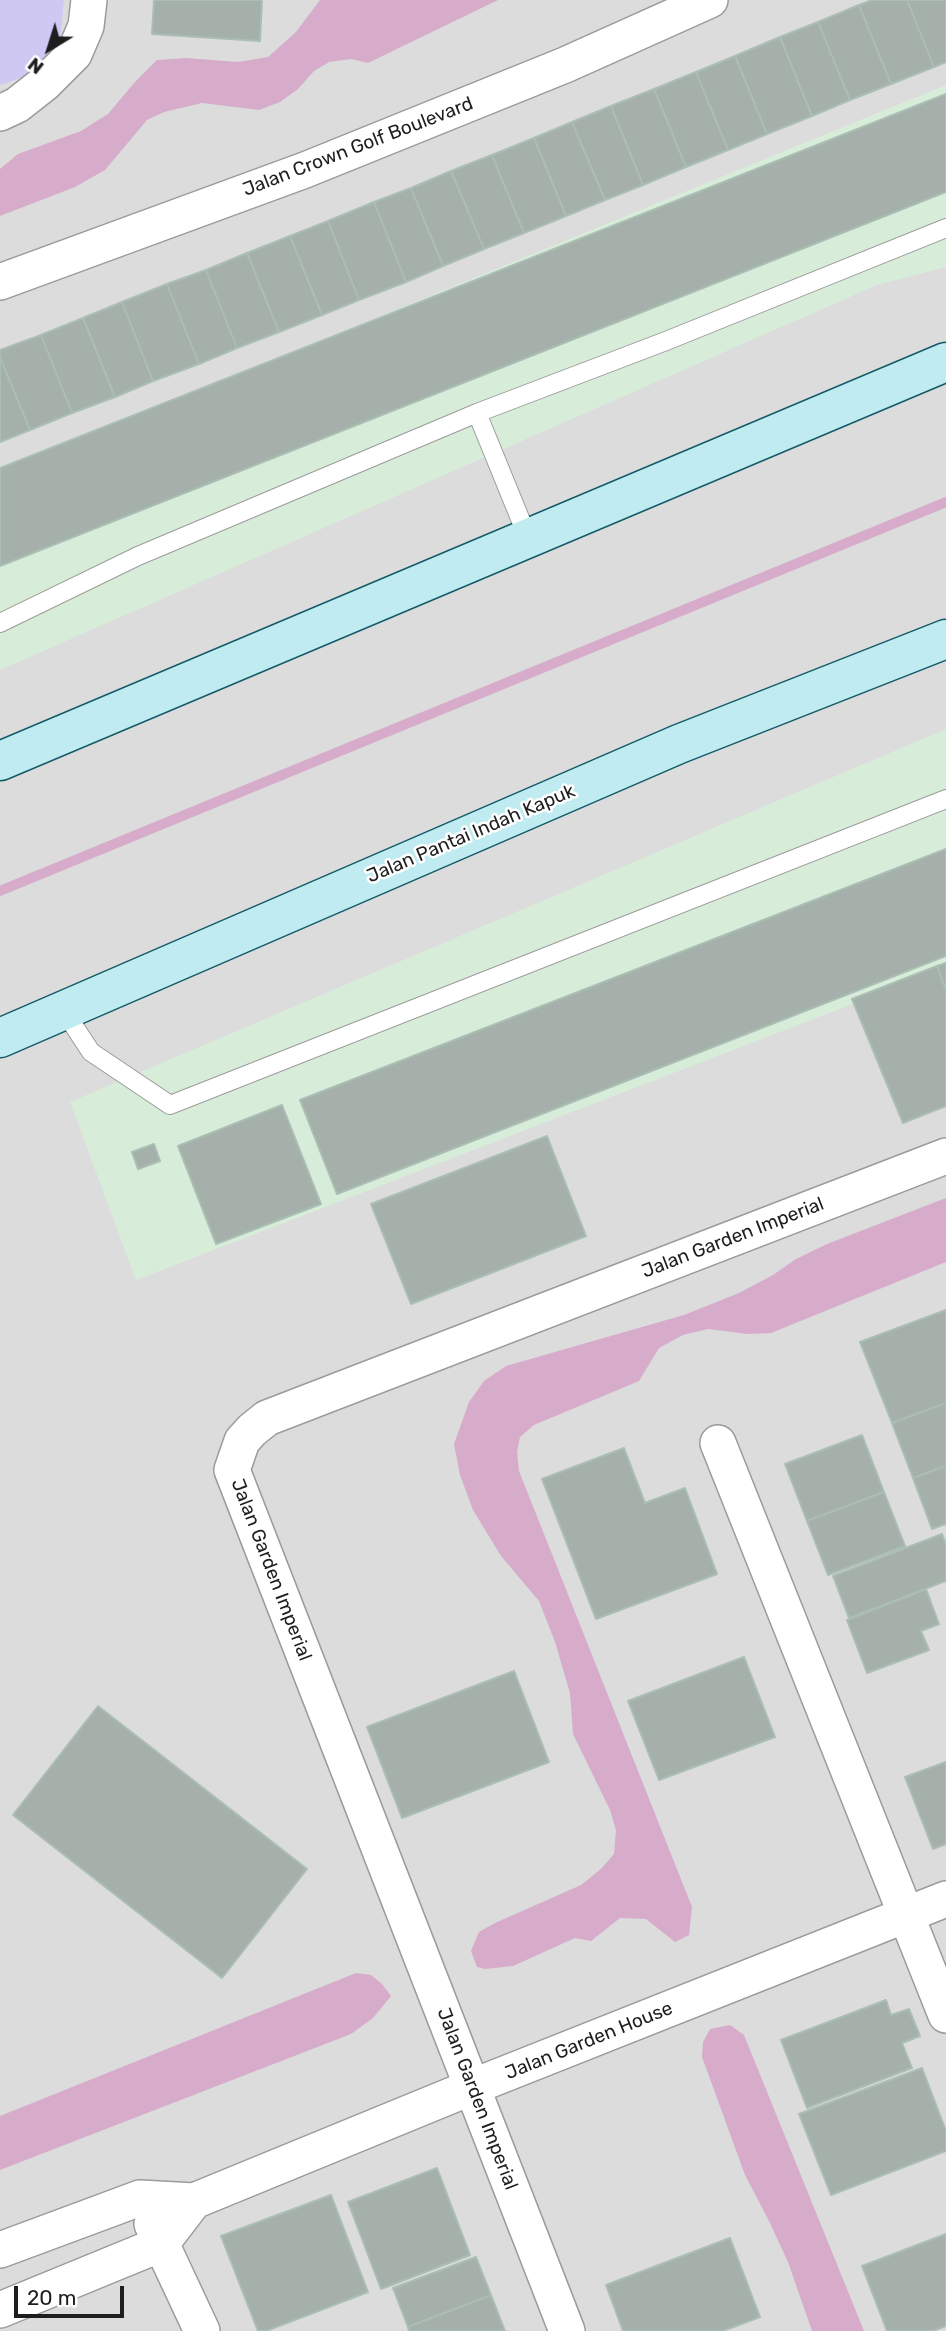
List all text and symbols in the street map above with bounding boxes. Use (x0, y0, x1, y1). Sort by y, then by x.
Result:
north arrow (14, 14, 84, 84)
text: N (23, 53, 48, 79)
street label: Jalan Crown Golf Boulevard (240, 92, 476, 202)
street label: Jalan Pantai Indah Kapuk (364, 780, 578, 888)
street label: Jalan Garden Imperial (639, 1193, 827, 1283)
street label: Jalan Garden Imperial (226, 1476, 316, 1664)
street label: Jalan Garden House (502, 1997, 676, 2085)
street label: Jalan Garden Imperial (432, 2005, 522, 2193)
scale bar (18, 2272, 128, 2316)
text: 20 m (27, 2285, 76, 2310)

